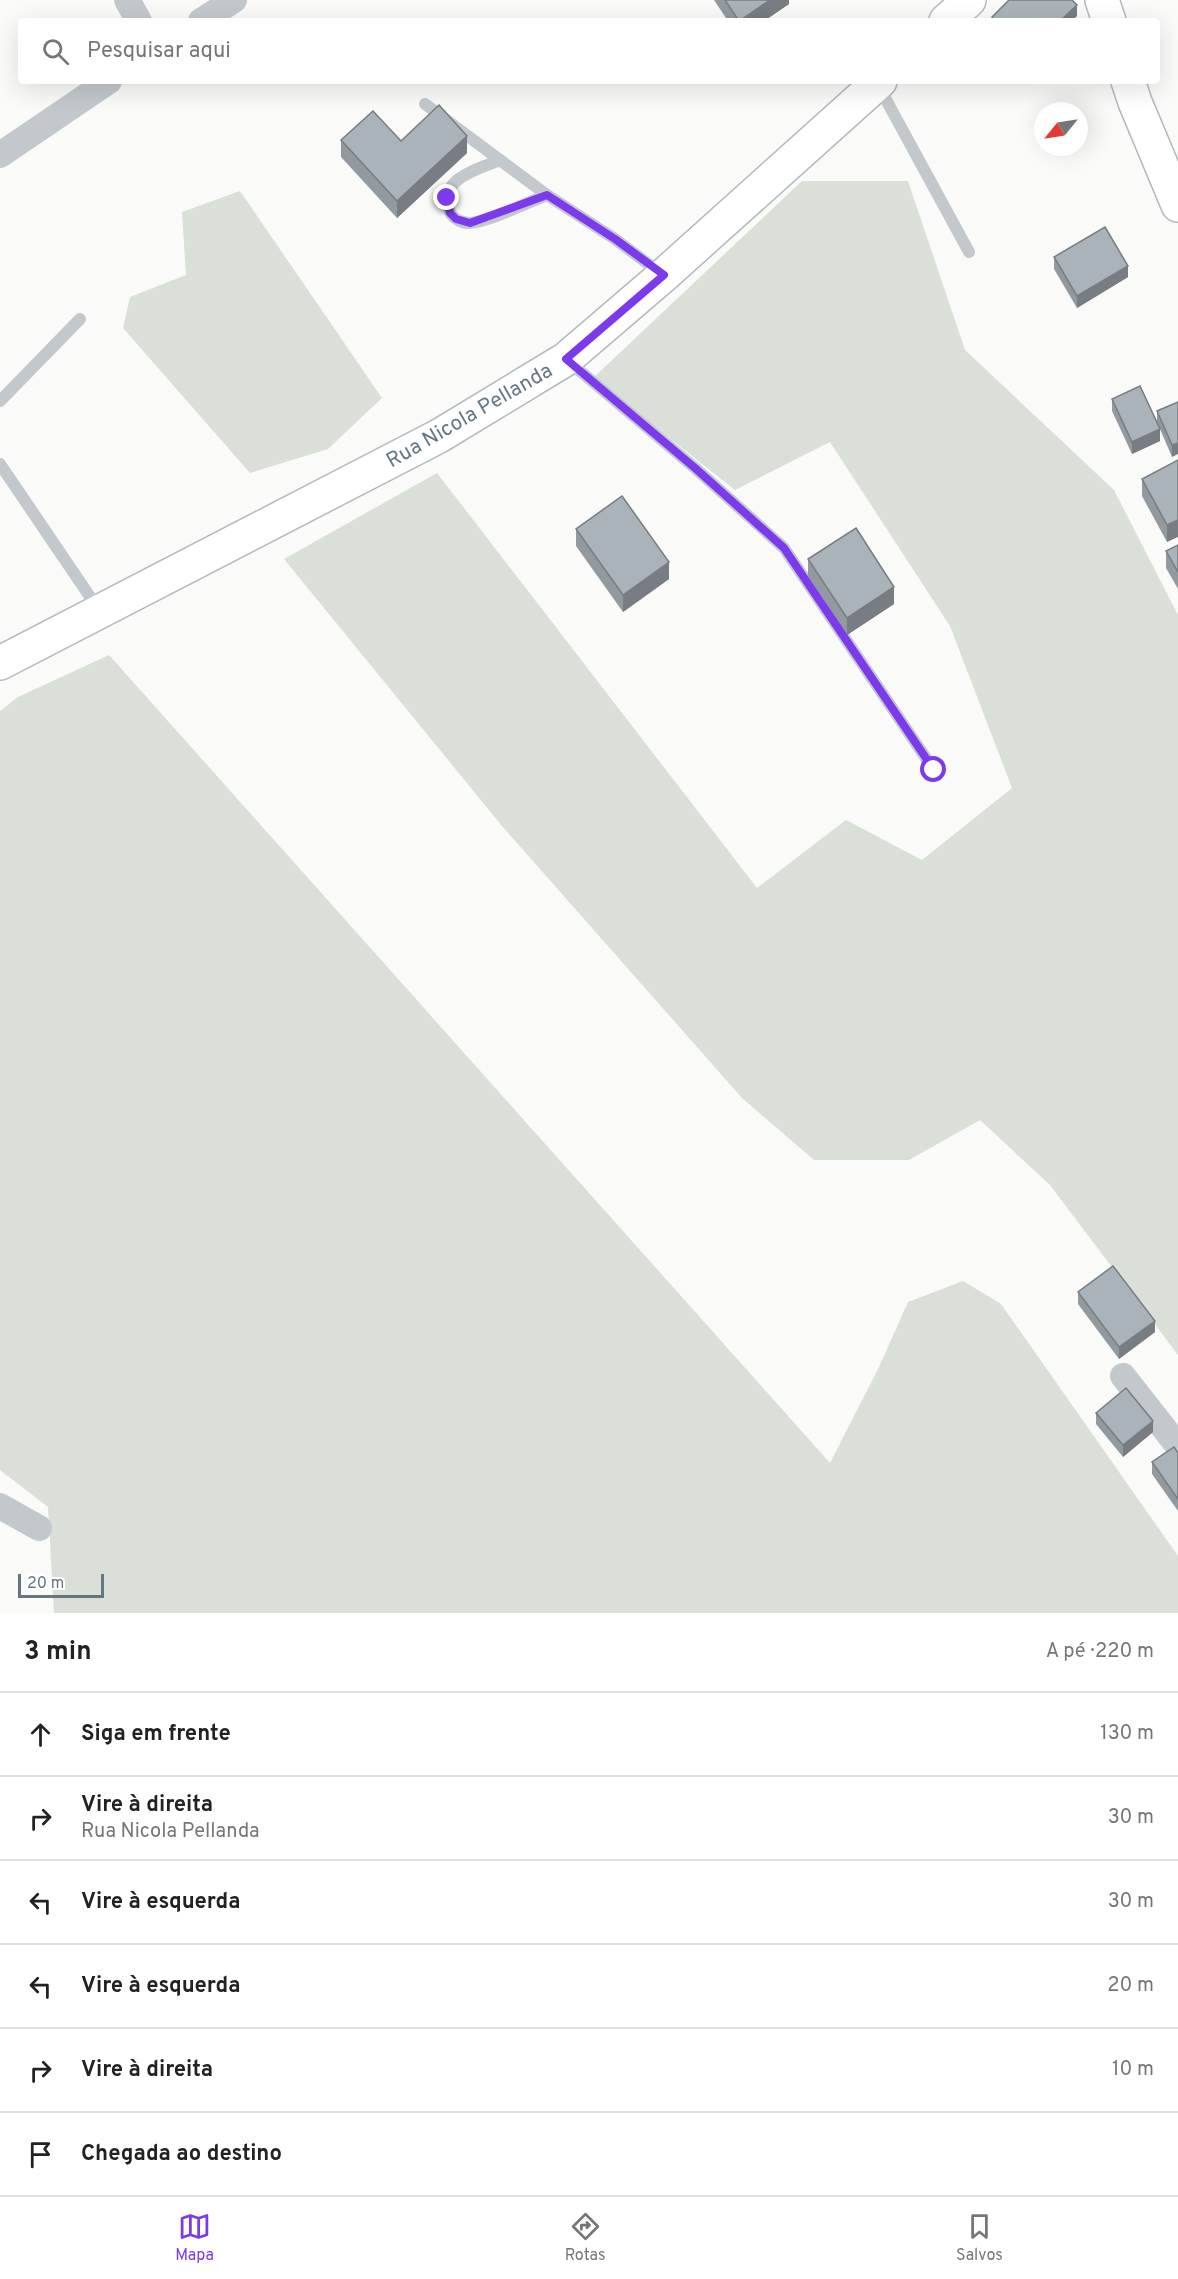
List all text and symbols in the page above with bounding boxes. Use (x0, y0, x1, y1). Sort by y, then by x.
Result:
search box (18, 18, 1160, 84)
icon: search (39, 35, 72, 68)
text: Pesquisar aqui (87, 38, 231, 65)
north arrow (1034, 102, 1088, 156)
route end (433, 184, 459, 210)
street label: Rua Nicola Pellanda (382, 358, 558, 475)
route start (920, 756, 946, 782)
scale bar (18, 1571, 104, 1598)
text: 20 m (27, 1574, 64, 1594)
text: 3 min (24, 1636, 92, 1669)
text: A pé · 220 m (1046, 1639, 1154, 1665)
icon: ahead (24, 1718, 57, 1751)
text: Siga em frente (81, 1721, 231, 1748)
text: 130 m (1100, 1721, 1154, 1747)
text: Vire à direita (81, 1792, 213, 1819)
icon: right (24, 1802, 57, 1835)
text: 30 m (1108, 1805, 1154, 1831)
text: Rua Nicola Pellanda (81, 1819, 260, 1845)
icon: left (24, 1886, 57, 1919)
text: Vire à esquerda (81, 1889, 240, 1916)
text: 30 m (1108, 1889, 1154, 1915)
icon: left (24, 1970, 57, 2003)
text: Vire à esquerda (81, 1973, 240, 2000)
text: 20 m (1107, 1973, 1154, 1999)
icon: right (24, 2054, 57, 2087)
text: Vire à direita (81, 2057, 213, 2084)
text: 10 m (1112, 2057, 1154, 2083)
icon: arrive (24, 2138, 57, 2171)
text: Chegada ao destino (81, 2141, 282, 2168)
tab: Mapa (175, 2210, 214, 2266)
tab: Rotas (565, 2210, 605, 2266)
tab: Salvos (956, 2210, 1003, 2266)

